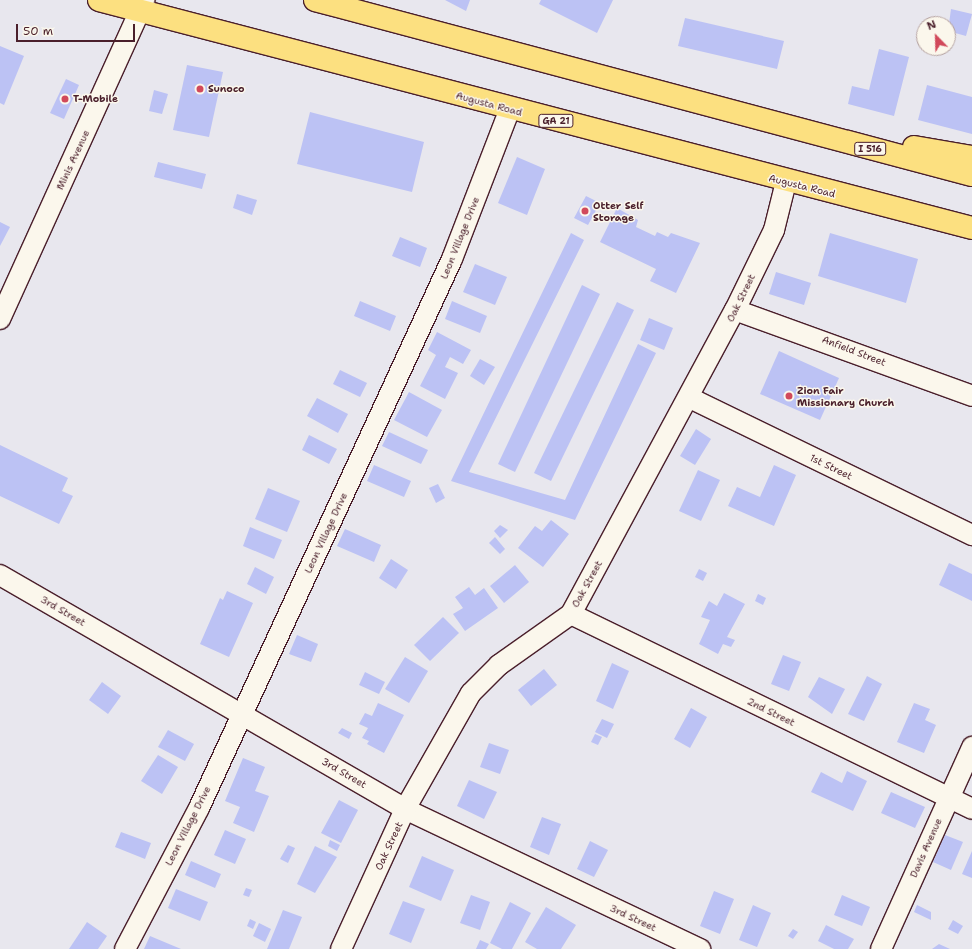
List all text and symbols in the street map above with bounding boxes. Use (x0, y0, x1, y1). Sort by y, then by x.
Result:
scale bar (18, 16, 137, 42)
north arrow (916, 16, 956, 56)
text: N (925, 17, 938, 34)
text: 50 m (23, 23, 53, 39)
place label: Sunoco (208, 83, 245, 95)
marker: Sunoco (195, 84, 205, 94)
street label: Augusta Road (454, 89, 524, 119)
place label: T-Mobile (73, 93, 118, 105)
marker: T-Mobile (60, 94, 70, 104)
road number: GA 21 (538, 114, 574, 128)
street label: Minis Avenue (54, 128, 92, 192)
road number: I 516 (854, 142, 886, 156)
street label: Augusta Road (767, 172, 837, 200)
street label: Leon Village Drive (438, 195, 482, 281)
place label: Otter Self Storage (593, 199, 644, 222)
marker: Otter Self Storage (580, 206, 590, 216)
street label: Oak Street (724, 272, 758, 324)
street label: Anfield Street (820, 333, 888, 369)
place label: Zion Fair Missionary Church (797, 384, 894, 408)
marker: Zion Fair Missionary Church (784, 391, 794, 401)
street label: 1st Street (808, 452, 854, 482)
street label: Leon Village Drive (302, 491, 350, 575)
street label: Oak Street (569, 558, 605, 610)
street label: 3rd Street (38, 593, 88, 629)
street label: 2nd Street (745, 695, 797, 729)
street label: 3rd Street (319, 755, 369, 791)
street label: Leon Village Drive (163, 784, 213, 868)
street label: Davis Avenue (908, 816, 944, 880)
street label: Oak Street (373, 820, 405, 872)
street label: 3rd Street (608, 902, 658, 934)

